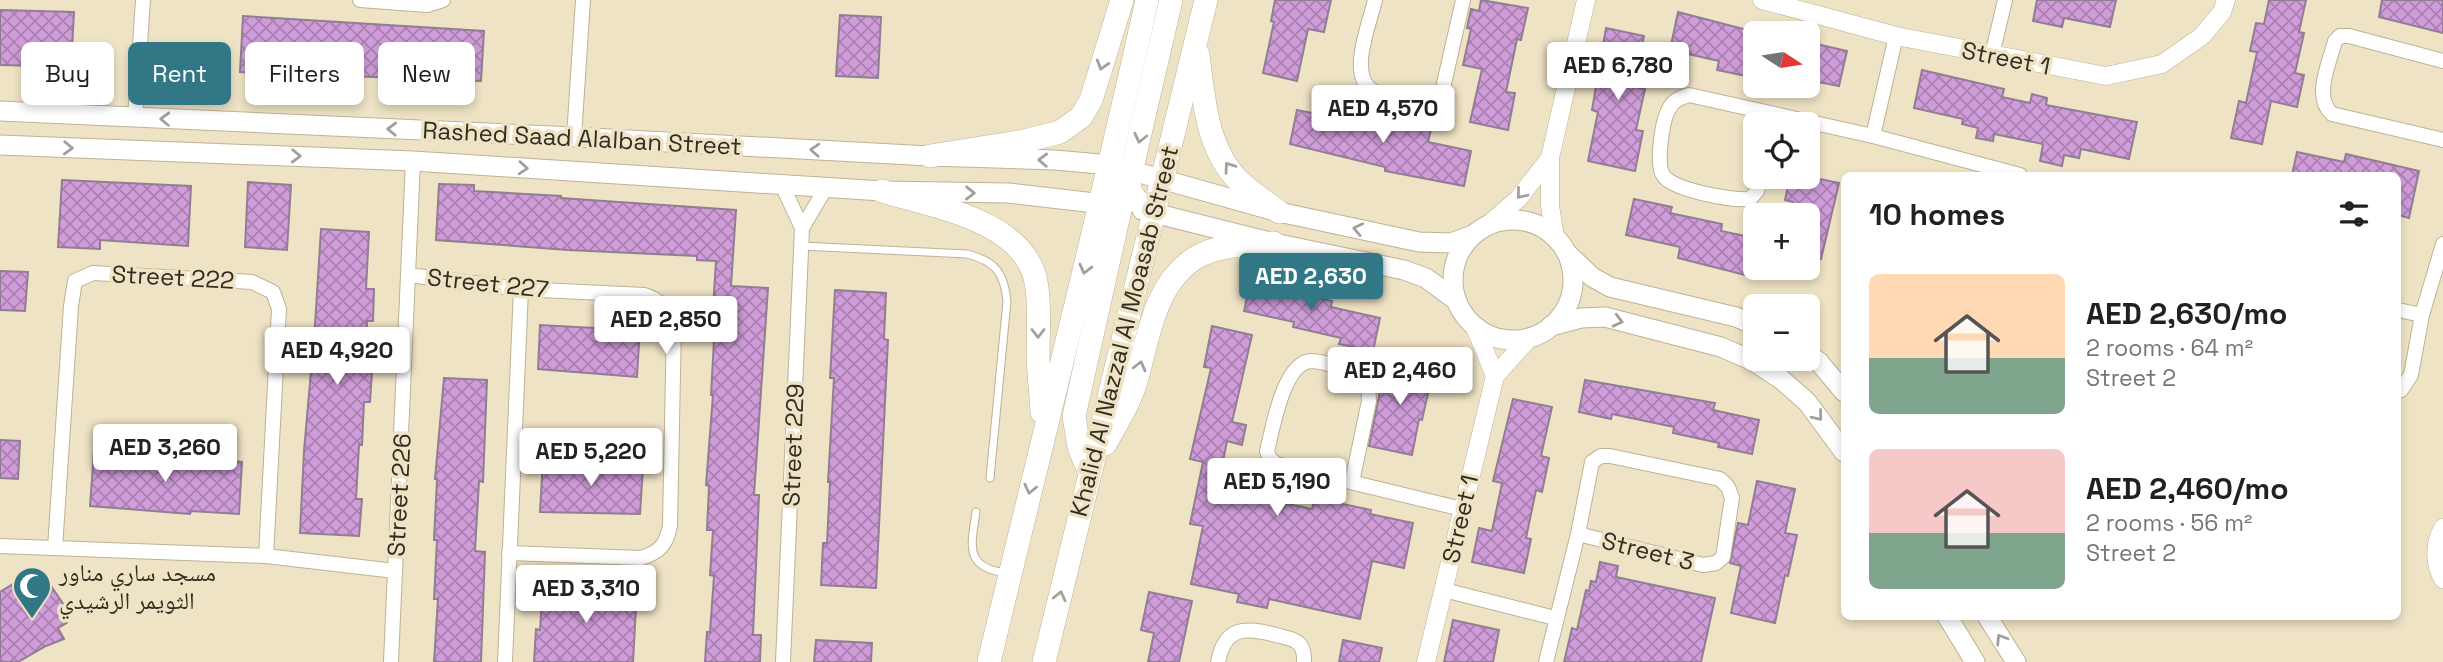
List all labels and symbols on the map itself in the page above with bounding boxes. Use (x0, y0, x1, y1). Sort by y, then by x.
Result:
north arrow (1743, 21, 1820, 98)
street label: Street 1 (1959, 34, 2053, 82)
pin: AED 6,780 (1538, 42, 1698, 102)
one-way arrow (1095, 59, 1110, 71)
pin: AED 4,570 (1303, 86, 1463, 145)
one-way arrow (159, 112, 170, 127)
street label: Rashed Saad Alalban Street (422, 114, 742, 162)
one-way arrow (387, 122, 398, 137)
one-way arrow (1133, 132, 1148, 144)
one-way arrow (63, 140, 74, 155)
street label: Khalid Al Nazzal Al Moasab Street (1063, 142, 1185, 520)
one-way arrow (809, 143, 820, 158)
one-way arrow (290, 149, 301, 164)
one-way arrow (1037, 152, 1048, 167)
one-way arrow (517, 160, 528, 175)
one-way arrow (1225, 162, 1237, 175)
one-way arrow (965, 185, 976, 200)
one-way arrow (1517, 186, 1529, 199)
one-way arrow (1352, 223, 1364, 238)
pin: AED 2,630 (1231, 254, 1391, 313)
street label: Street 222 (111, 258, 235, 296)
street label: Street 227 (426, 261, 550, 305)
one-way arrow (1079, 263, 1093, 275)
pin: AED 2,850 (586, 296, 746, 356)
one-way arrow (1612, 313, 1624, 327)
pin: AED 4,920 (257, 328, 417, 387)
one-way arrow (1030, 328, 1046, 339)
pin: AED 2,460 (1320, 348, 1480, 407)
one-way arrow (1132, 360, 1146, 372)
street label: Street 229 (775, 383, 811, 507)
one-way arrow (1810, 409, 1823, 421)
pin: AED 3,260 (85, 424, 245, 484)
pin: AED 5,220 (511, 428, 671, 488)
street label: Street 226 (380, 433, 418, 557)
pin: AED 5,190 (1197, 458, 1357, 518)
street label: Street 1 (1435, 472, 1485, 566)
one-way arrow (1024, 483, 1038, 495)
street label: Street 3 (1599, 525, 1697, 577)
place label: مسجد ساري مناور الثويمر الرشيدي (58, 557, 216, 620)
mosque icon: مسجد ساري مناور الثويمر الرشيدي (11, 565, 53, 620)
pin: AED 3,310 (506, 566, 666, 625)
one-way arrow (1052, 590, 1066, 602)
one-way arrow (1997, 634, 2010, 647)

